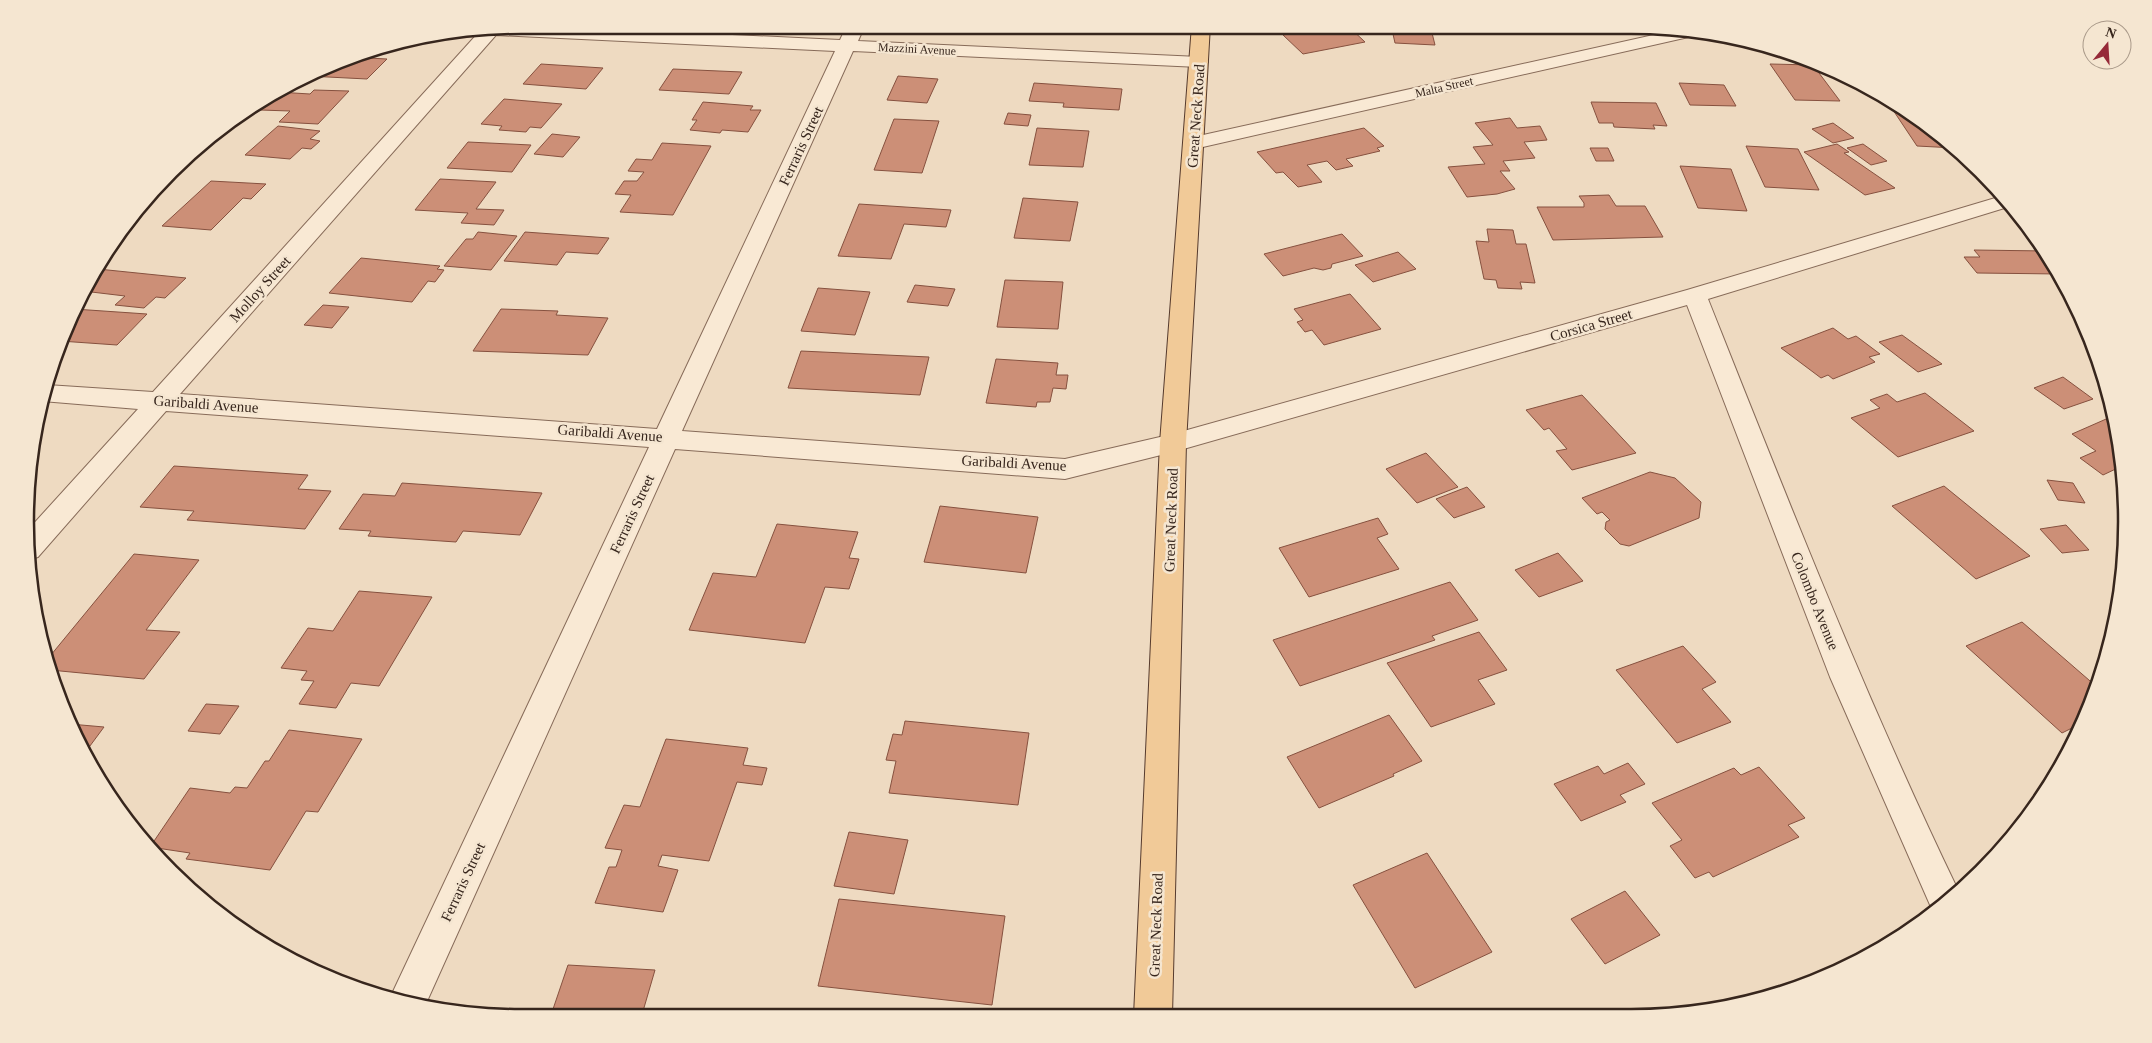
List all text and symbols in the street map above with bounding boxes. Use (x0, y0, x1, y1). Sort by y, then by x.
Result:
north arrow (2082, 20, 2132, 70)
text: N (2104, 24, 2118, 42)
street label: Mazzini Avenue (878, 40, 956, 58)
street label: Great Neck Road (1184, 63, 1208, 168)
street label: Malta Street (1414, 73, 1475, 100)
street label: Ferraris Street (776, 103, 827, 188)
street label: Molloy Street (226, 252, 294, 325)
street label: Corsica Street (1548, 305, 1635, 344)
street label: Garibaldi Avenue (153, 392, 259, 416)
street label: Garibaldi Avenue (557, 421, 663, 445)
street label: Garibaldi Avenue (961, 452, 1067, 474)
street label: Great Neck Road (1161, 467, 1181, 572)
street label: Ferraris Street (607, 471, 658, 556)
street label: Colombo Avenue (1788, 550, 1842, 653)
street label: Ferraris Street (438, 839, 489, 924)
street label: Great Neck Road (1146, 872, 1166, 977)

